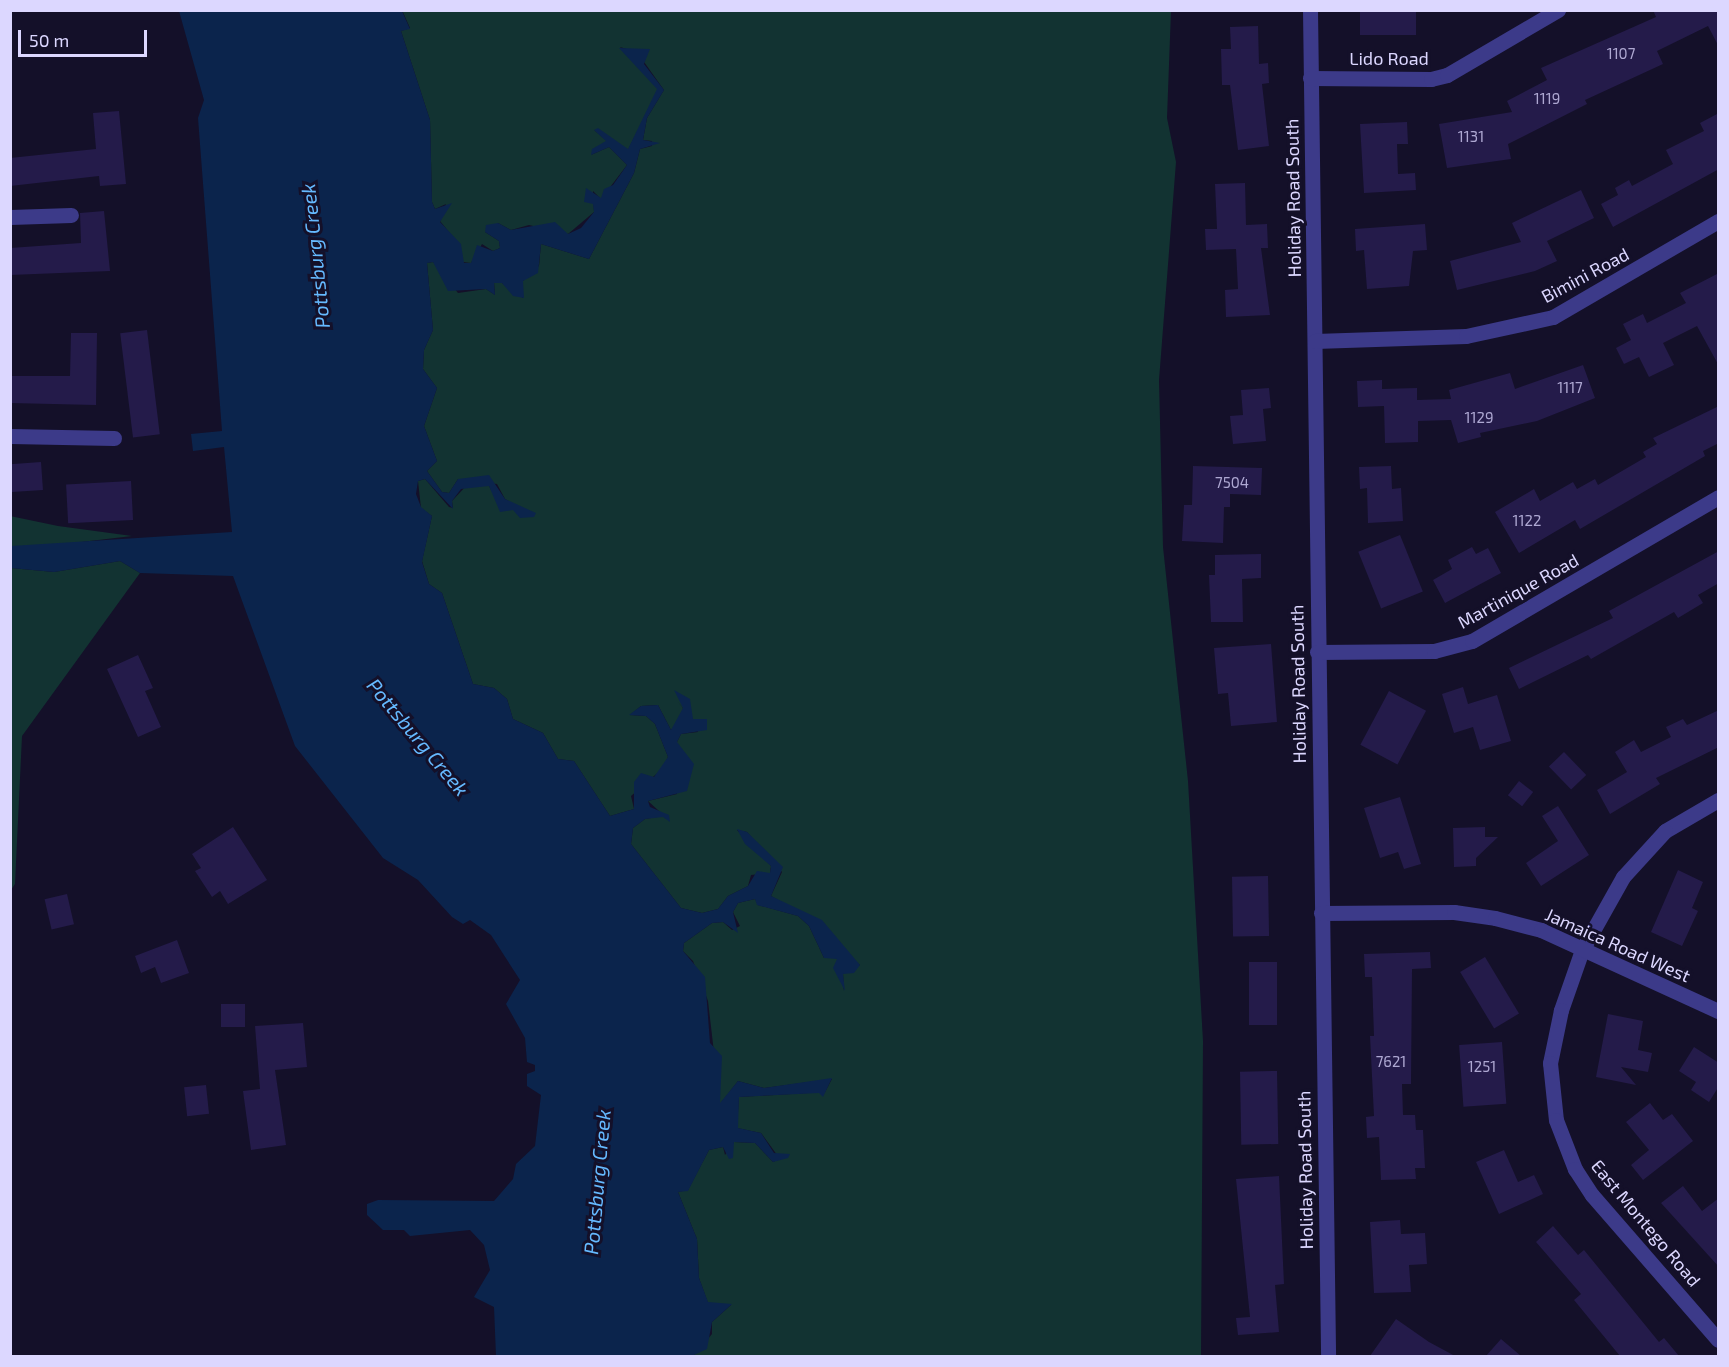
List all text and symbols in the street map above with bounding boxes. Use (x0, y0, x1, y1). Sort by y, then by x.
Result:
scale bar (21, 18, 150, 56)
text: 50 m (29, 29, 69, 51)
house number: 1107 (1607, 45, 1635, 63)
street label: Lido Road (1349, 47, 1429, 69)
house number: 1119 (1534, 90, 1560, 108)
street label: Holiday Road South (1281, 118, 1305, 278)
house number: 1131 (1458, 128, 1484, 146)
water label: Pottsburg Creek (295, 182, 335, 330)
street label: Bimini Road (1537, 243, 1633, 307)
house number: 1117 (1557, 379, 1583, 397)
house number: 1129 (1465, 409, 1493, 427)
house number: 7504 (1215, 474, 1249, 492)
house number: 1122 (1513, 512, 1541, 530)
street label: Martinique Road (1454, 549, 1582, 633)
street label: Holiday Road South (1286, 604, 1310, 764)
water label: Pottsburg Creek (362, 673, 474, 801)
street label: Jamaica Road West (1542, 903, 1694, 987)
house number: 7621 (1376, 1053, 1406, 1071)
house number: 1251 (1468, 1058, 1496, 1076)
street label: Holiday Road South (1293, 1090, 1317, 1250)
water label: Pottsburg Creek (579, 1108, 615, 1256)
street label: East Montego Road (1587, 1155, 1705, 1291)

